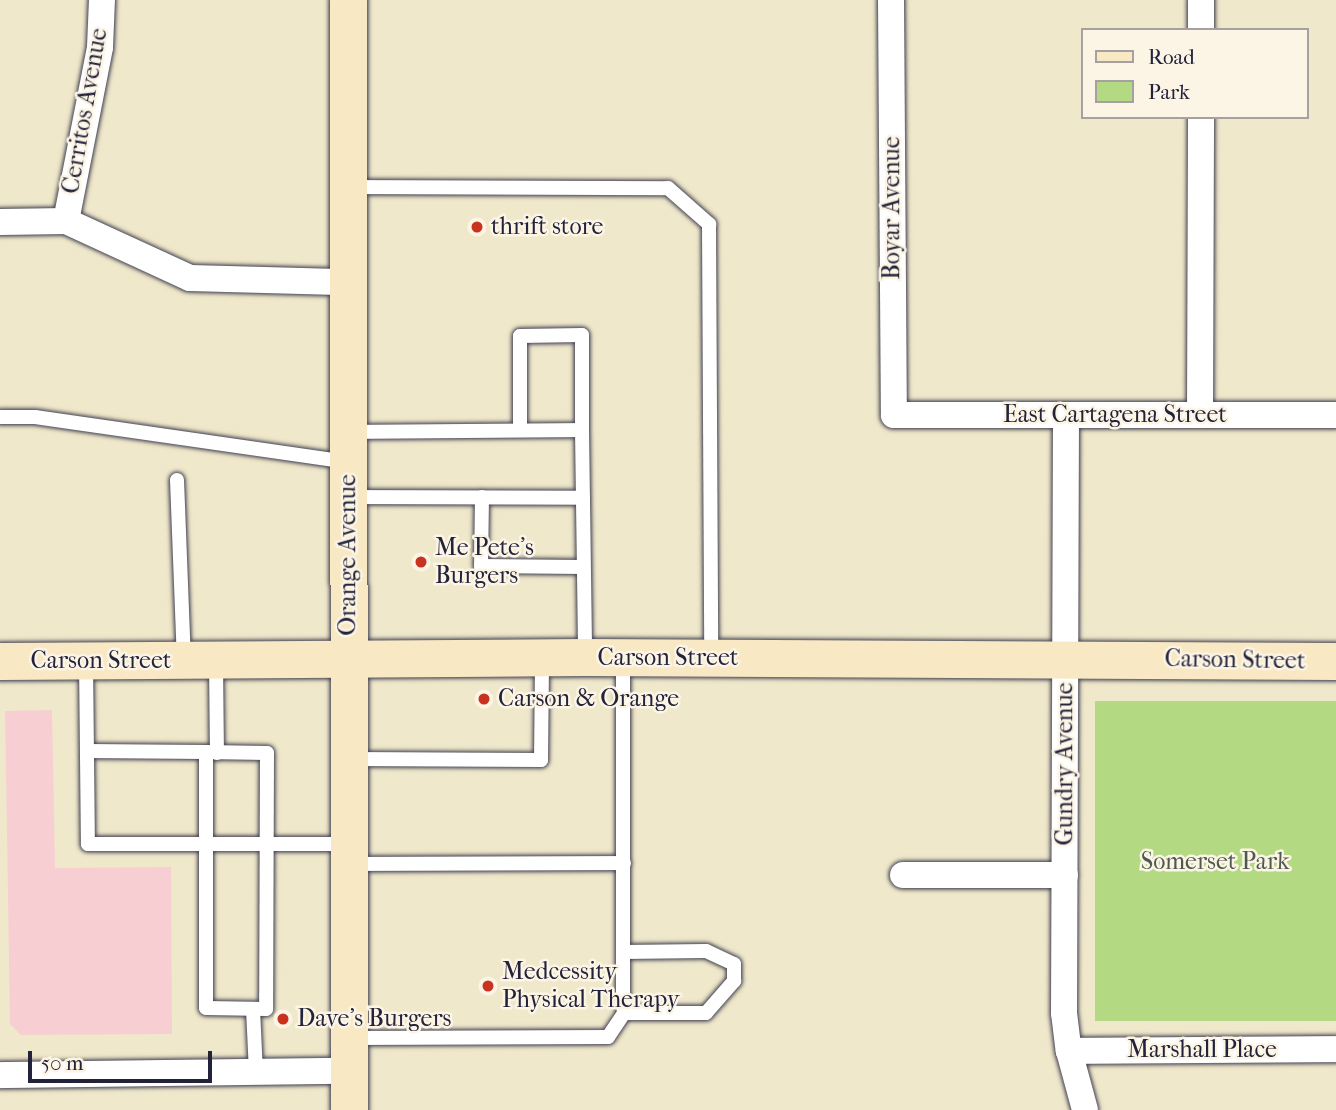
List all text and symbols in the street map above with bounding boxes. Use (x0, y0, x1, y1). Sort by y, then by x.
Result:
street label: Cerritos Avenue (56, 26, 114, 196)
legend (1080, 28, 1308, 119)
text: Road (1148, 45, 1195, 69)
text: Park (1148, 80, 1190, 104)
street label: Boyar Avenue (878, 136, 906, 280)
place label: thrift store (491, 213, 603, 241)
marker: thrift store (469, 219, 485, 235)
street label: East Cartagena Street (1003, 401, 1227, 429)
street label: Orange Avenue (334, 474, 362, 636)
place label: Me Pete's Burgers (435, 534, 534, 590)
marker: Me Pete's Burgers (413, 554, 429, 570)
street label: Carson Street (598, 644, 738, 672)
street label: Carson Street (1164, 644, 1306, 676)
street label: Carson Street (31, 647, 171, 675)
street label: Gundry Avenue (1051, 682, 1079, 846)
place label: Carson & Orange (498, 685, 679, 713)
marker: Carson & Orange (476, 691, 492, 707)
park label: Somerset Park (1141, 848, 1289, 876)
place label: Medcessity Physical Therapy (502, 958, 680, 1014)
marker: Medcessity Physical Therapy (480, 978, 496, 994)
place label: Dave's Burgers (297, 1005, 451, 1033)
marker: Dave's Burgers (275, 1011, 291, 1027)
scale bar (32, 1036, 215, 1080)
street label: Marshall Place (1127, 1036, 1277, 1064)
text: 50 m (41, 1051, 84, 1075)

